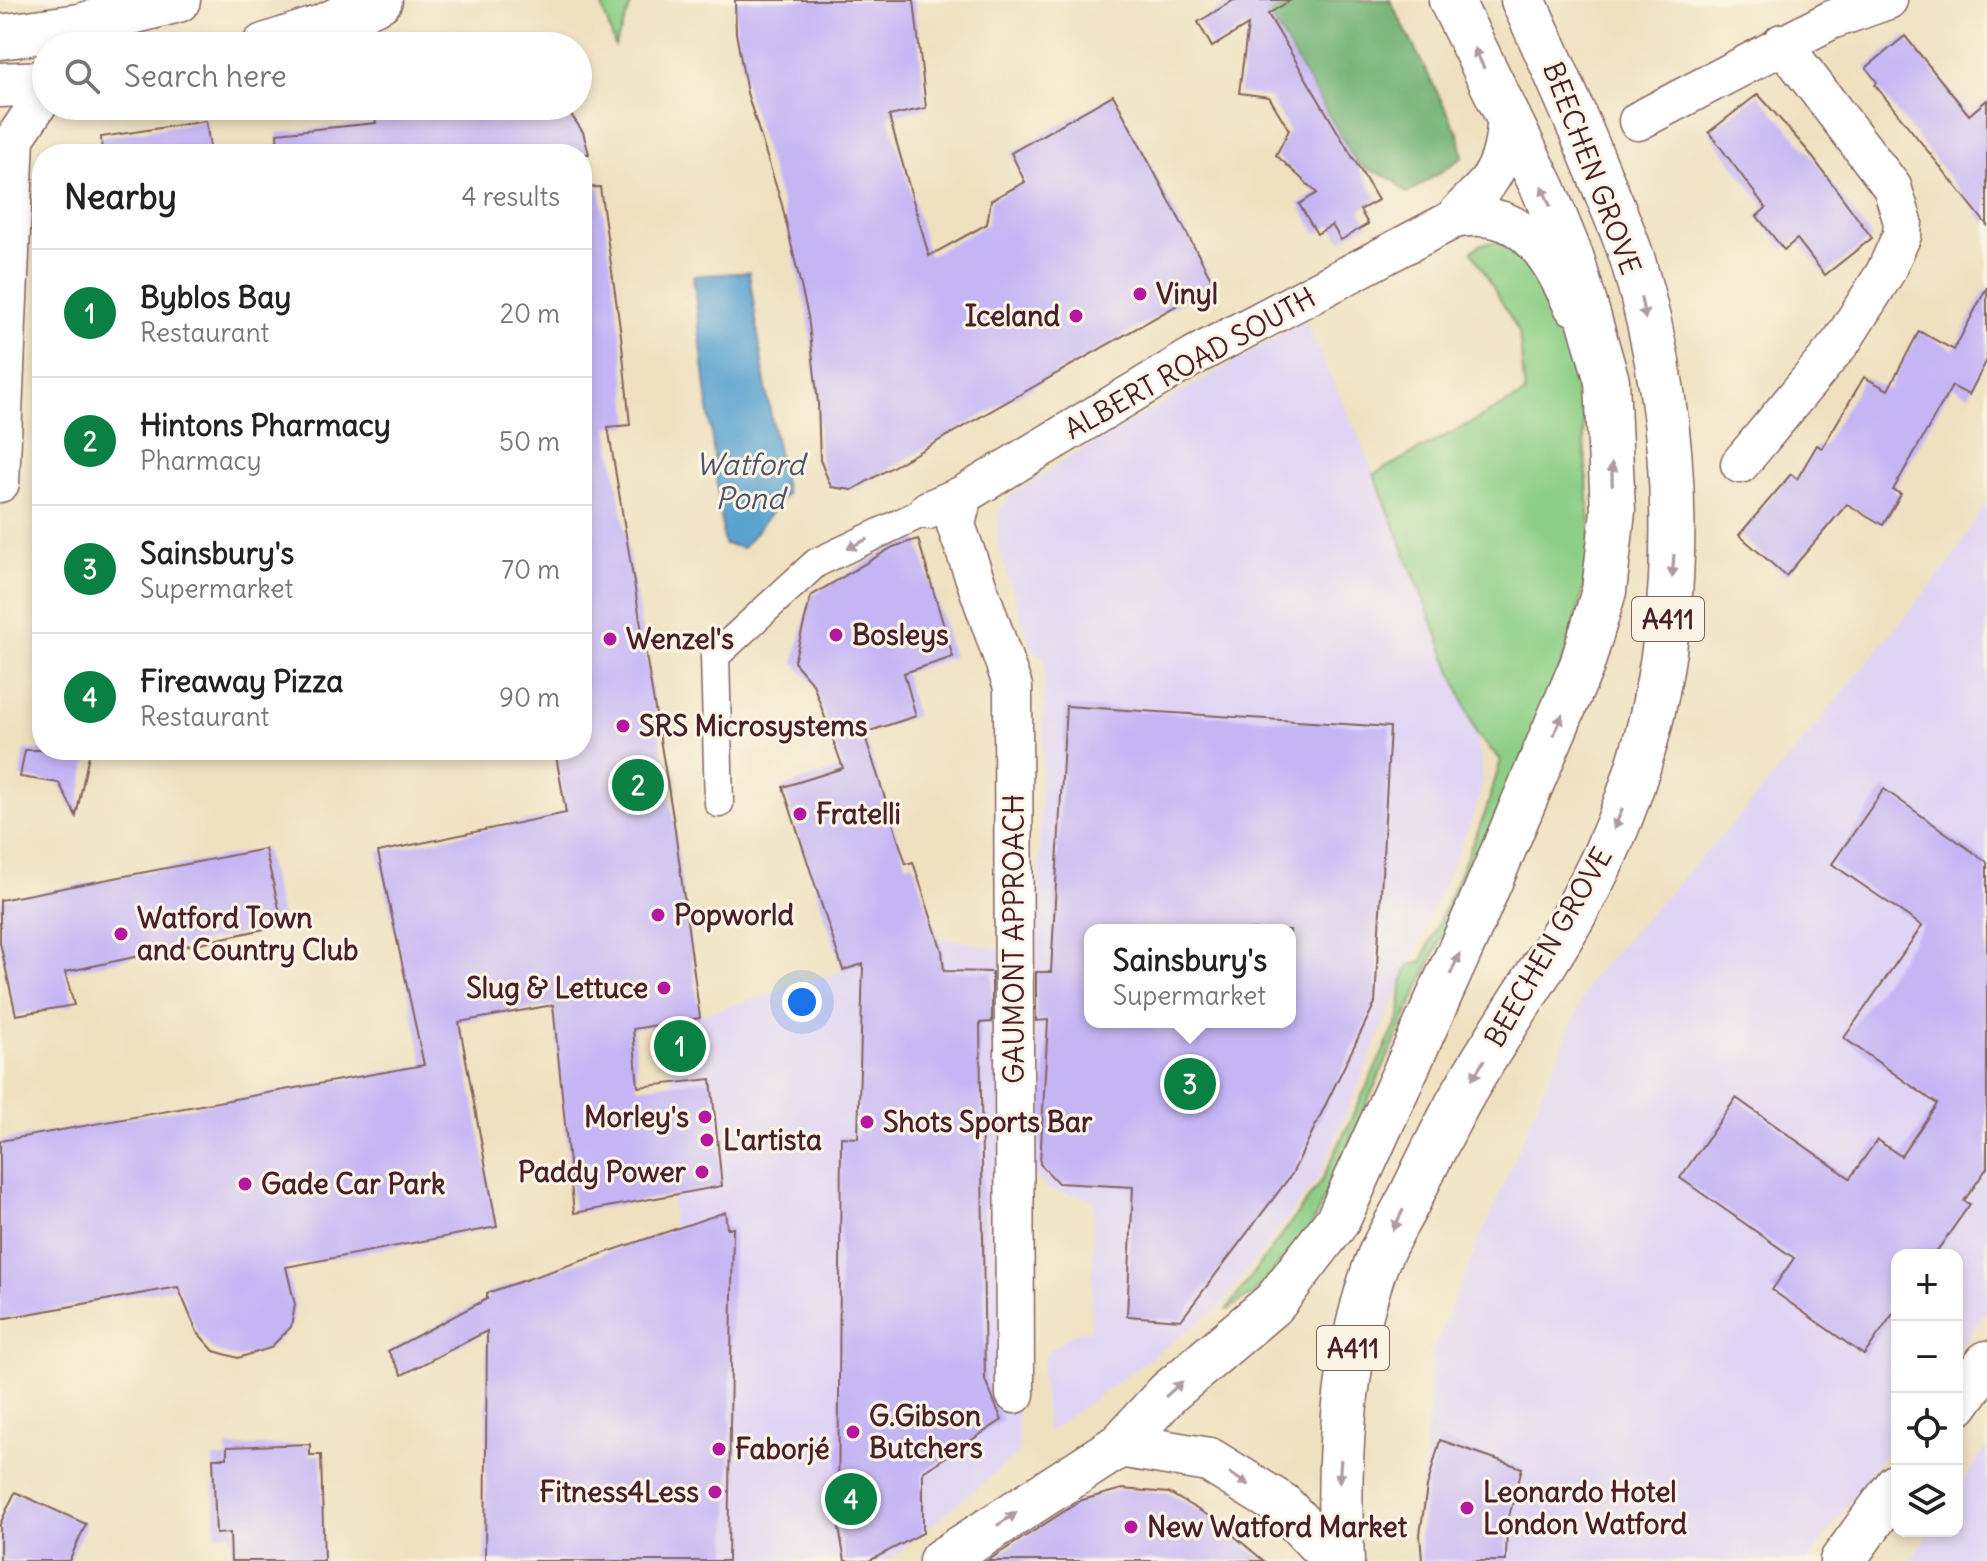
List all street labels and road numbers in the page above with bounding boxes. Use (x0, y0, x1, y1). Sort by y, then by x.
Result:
street label: BEECHEN GROVE (1535, 57, 1649, 279)
street label: ALBERT ROAD SOUTH (1058, 279, 1322, 447)
road number: A411 (1632, 597, 1704, 641)
street label: GAUMONT APPROACH (996, 794, 1032, 1084)
street label: BEECHEN GROVE (1476, 841, 1620, 1053)
road number: A411 (1317, 1326, 1389, 1370)

